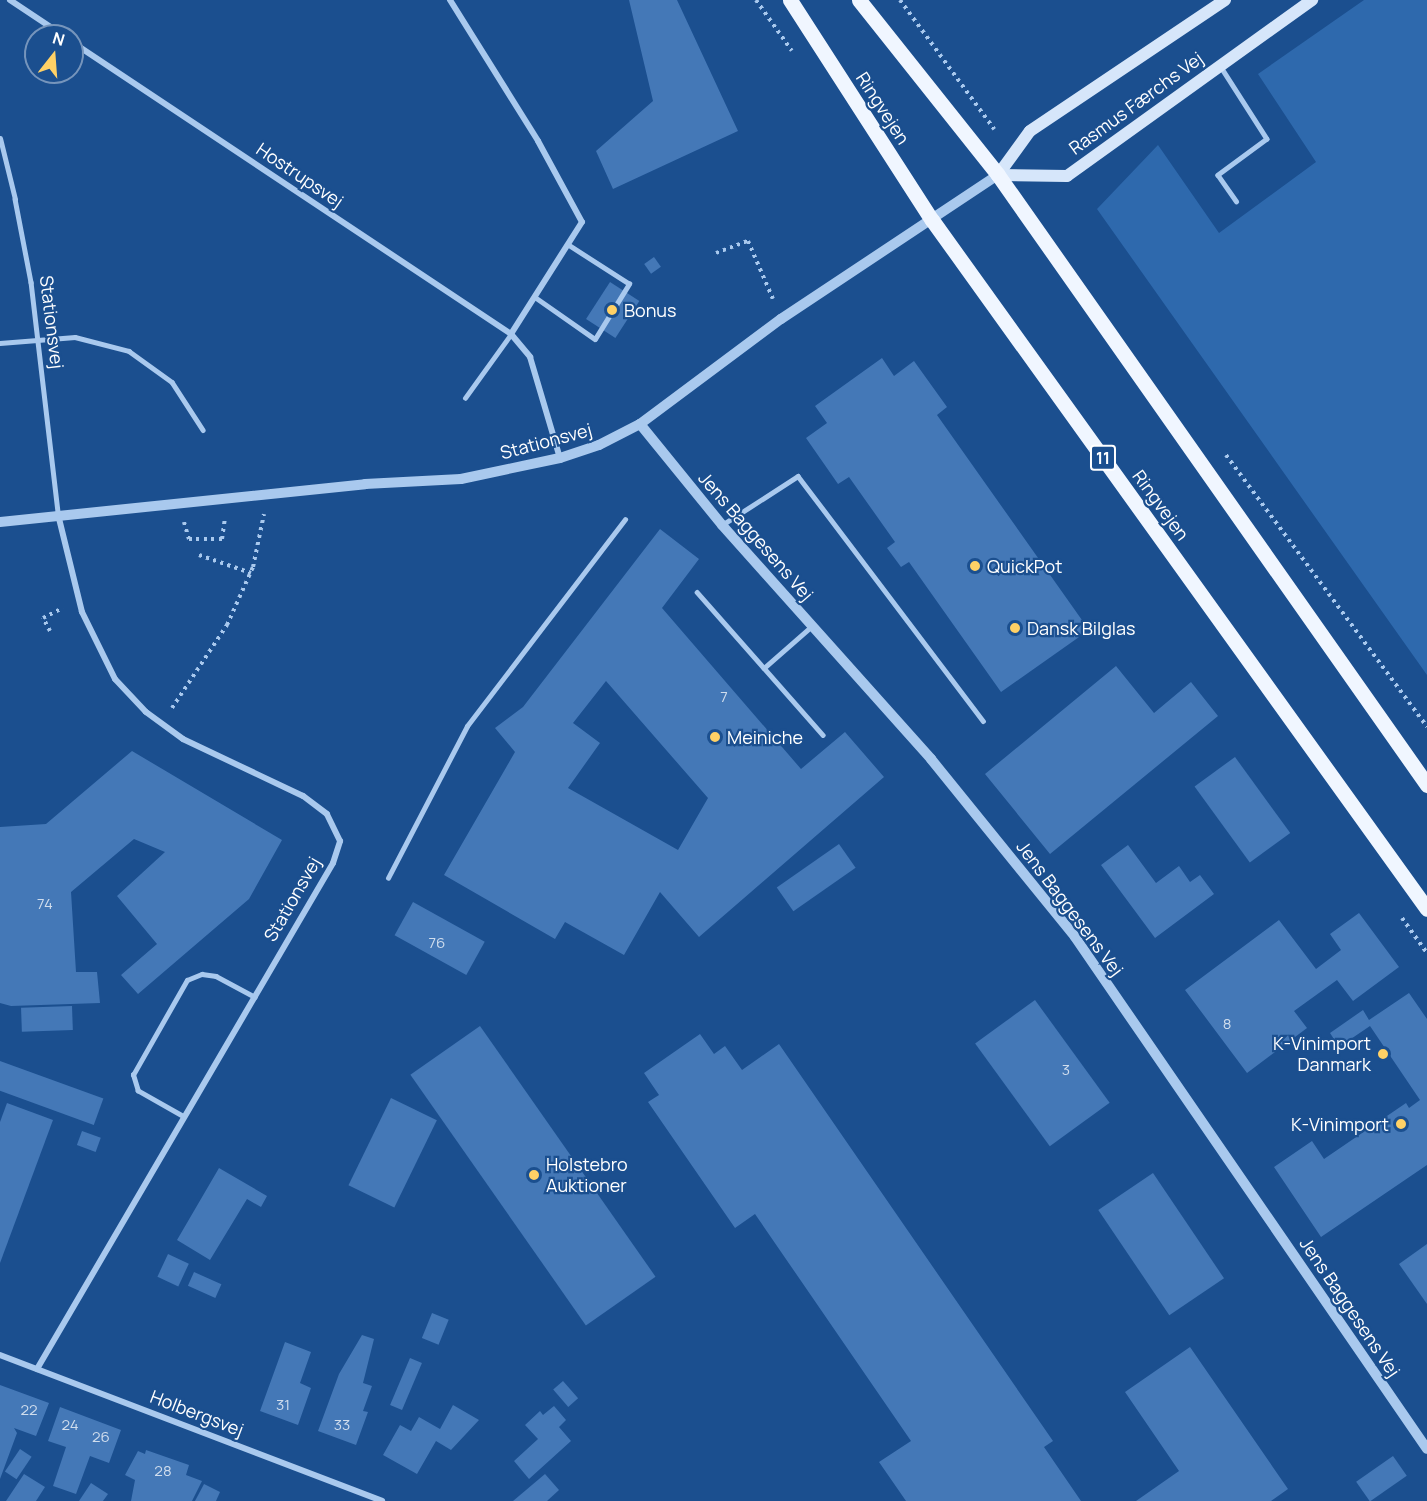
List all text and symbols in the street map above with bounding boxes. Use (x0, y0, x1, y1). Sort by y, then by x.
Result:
north arrow (24, 24, 84, 84)
text: N (50, 26, 67, 51)
street label: Rasmus Færchs Vej (1065, 47, 1207, 159)
street label: Ringvejen (852, 68, 914, 148)
street label: Hostrupsvej (252, 138, 348, 212)
street label: Stationsvej (36, 274, 68, 370)
place label: Bonus (624, 299, 677, 321)
marker: Bonus (605, 303, 619, 317)
street label: Stationsvej (498, 418, 594, 464)
road number: 11 (1090, 445, 1116, 471)
street label: Ringvejen (1128, 466, 1194, 544)
street label: Jens Baggesens Vej (694, 467, 818, 605)
place label: QuickPot (987, 555, 1062, 577)
marker: QuickPot (968, 559, 982, 573)
place label: Dansk Bilglas (1027, 617, 1136, 639)
marker: Dansk Bilglas (1008, 621, 1022, 635)
house number: 7 (720, 688, 728, 706)
place label: Meiniche (727, 726, 803, 748)
marker: Meiniche (708, 730, 722, 744)
street label: Jens Baggesens Vej (1012, 836, 1128, 980)
street label: Stationsvej (259, 853, 325, 945)
house number: 74 (37, 895, 53, 913)
house number: 76 (429, 934, 445, 952)
house number: 8 (1223, 1015, 1231, 1033)
place label: K-Vinimport Danmark (1273, 1033, 1371, 1076)
marker: K-Vinimport Danmark (1376, 1047, 1390, 1061)
house number: 3 (1062, 1061, 1070, 1079)
place label: K-Vinimport (1291, 1113, 1389, 1135)
marker: K-Vinimport (1394, 1117, 1408, 1131)
place label: Holstebro Auktioner (546, 1154, 628, 1196)
marker: Holstebro Auktioner (527, 1168, 541, 1182)
street label: Jens Baggesens Vej (1295, 1233, 1405, 1381)
street label: Holbergsvej (147, 1385, 247, 1441)
house number: 31 (276, 1396, 290, 1414)
house number: 22 (20, 1401, 38, 1419)
house number: 24 (61, 1416, 79, 1434)
house number: 33 (334, 1416, 350, 1434)
house number: 26 (92, 1428, 110, 1446)
house number: 28 (154, 1462, 172, 1480)

